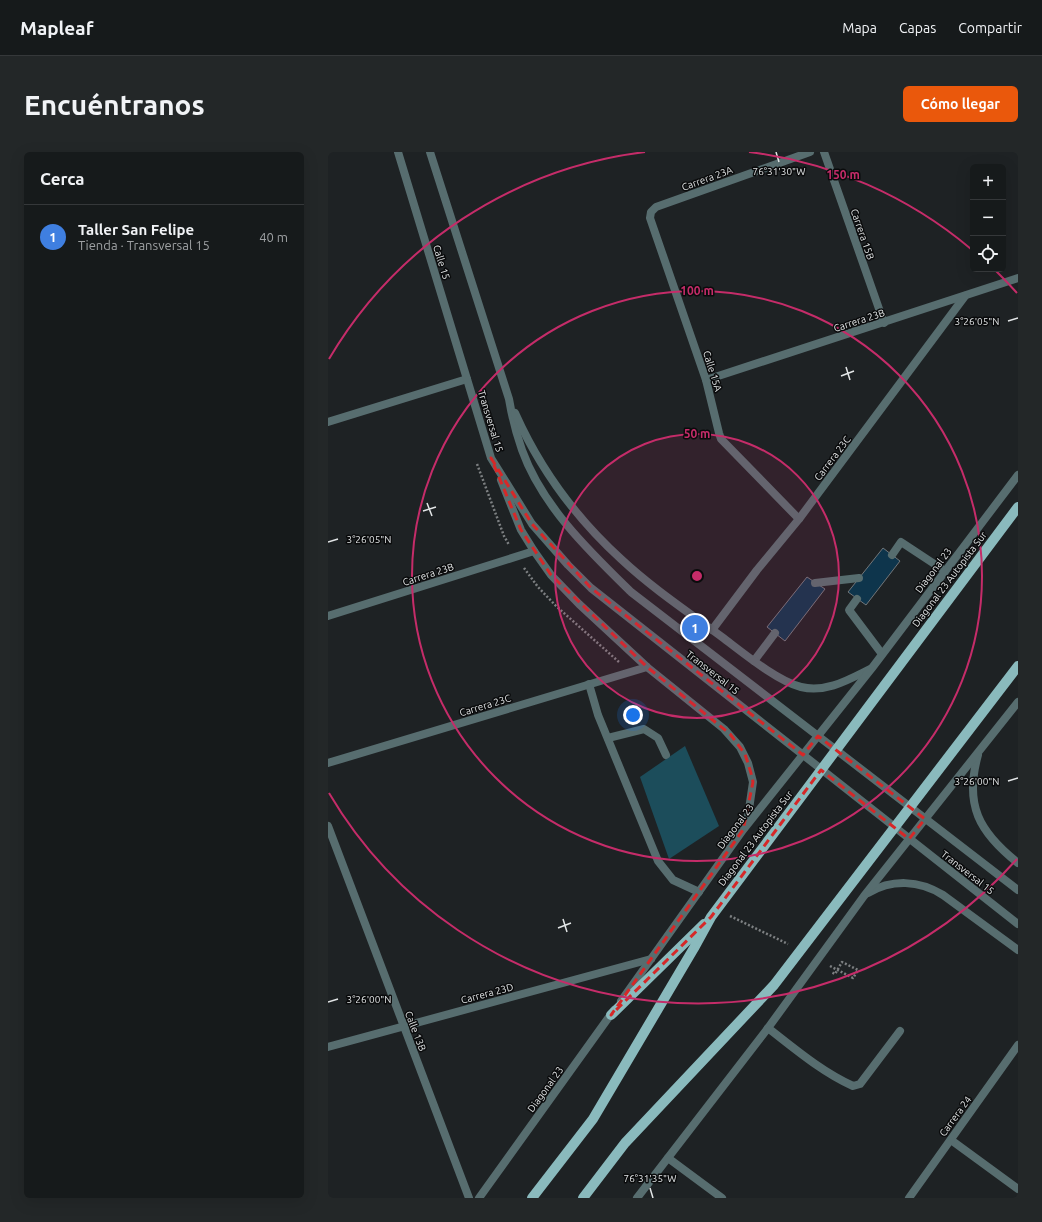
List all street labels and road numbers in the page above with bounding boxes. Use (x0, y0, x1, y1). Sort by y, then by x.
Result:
street label: Carrera 23A (680, 164, 735, 193)
street label: Carrera 15B (849, 207, 876, 261)
street label: Calle 15 (431, 244, 452, 281)
street label: Carrera 23B (832, 307, 886, 334)
street label: Calle 15A (701, 349, 724, 393)
street label: Transversal 15 (476, 389, 505, 453)
street label: Carrera 23C (812, 434, 853, 483)
street label: Diagonal 23 Autopista Sur (910, 529, 989, 629)
street label: Diagonal 23 (913, 546, 954, 595)
street label: Carrera 23B (401, 561, 455, 588)
street label: Transversal 15 (684, 648, 741, 696)
street label: Carrera 23C (458, 692, 512, 718)
street label: Diagonal 23 Autopista Sur (716, 788, 795, 888)
street label: Diagonal 23 (715, 802, 756, 851)
street label: Transversal 15 (939, 848, 996, 896)
street label: Carrera 23D (460, 981, 515, 1006)
street label: Calle 13B (403, 1010, 428, 1053)
street label: Diagonal 23 (525, 1065, 566, 1114)
street label: Carrera 24 (937, 1094, 974, 1138)

